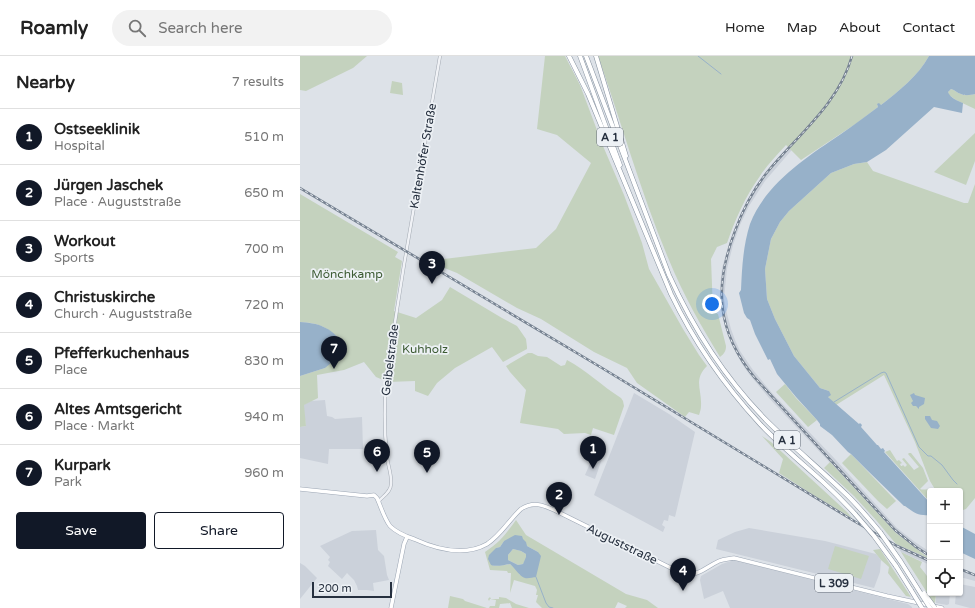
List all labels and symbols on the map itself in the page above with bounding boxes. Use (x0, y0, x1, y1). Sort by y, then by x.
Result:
street label: Kaltenhöfer Straße (407, 102, 439, 210)
road number: A 1 (597, 128, 623, 146)
pin: 3 (419, 251, 445, 284)
park label: Mönchkamp (311, 267, 383, 281)
your location (702, 294, 722, 314)
street label: Geibelstraße (379, 323, 401, 397)
pin: 7 (321, 336, 347, 369)
park label: Kuhholz (402, 342, 448, 356)
road number: A 1 (774, 431, 800, 449)
pin: 1 (580, 436, 606, 469)
pin: 6 (364, 439, 390, 472)
pin: 5 (414, 440, 440, 473)
pin: 2 (546, 482, 572, 515)
street label: Auguststraße (584, 521, 660, 567)
pin: 4 (670, 558, 696, 591)
road number: L 309 (815, 574, 853, 592)
scale bar (312, 580, 392, 599)

